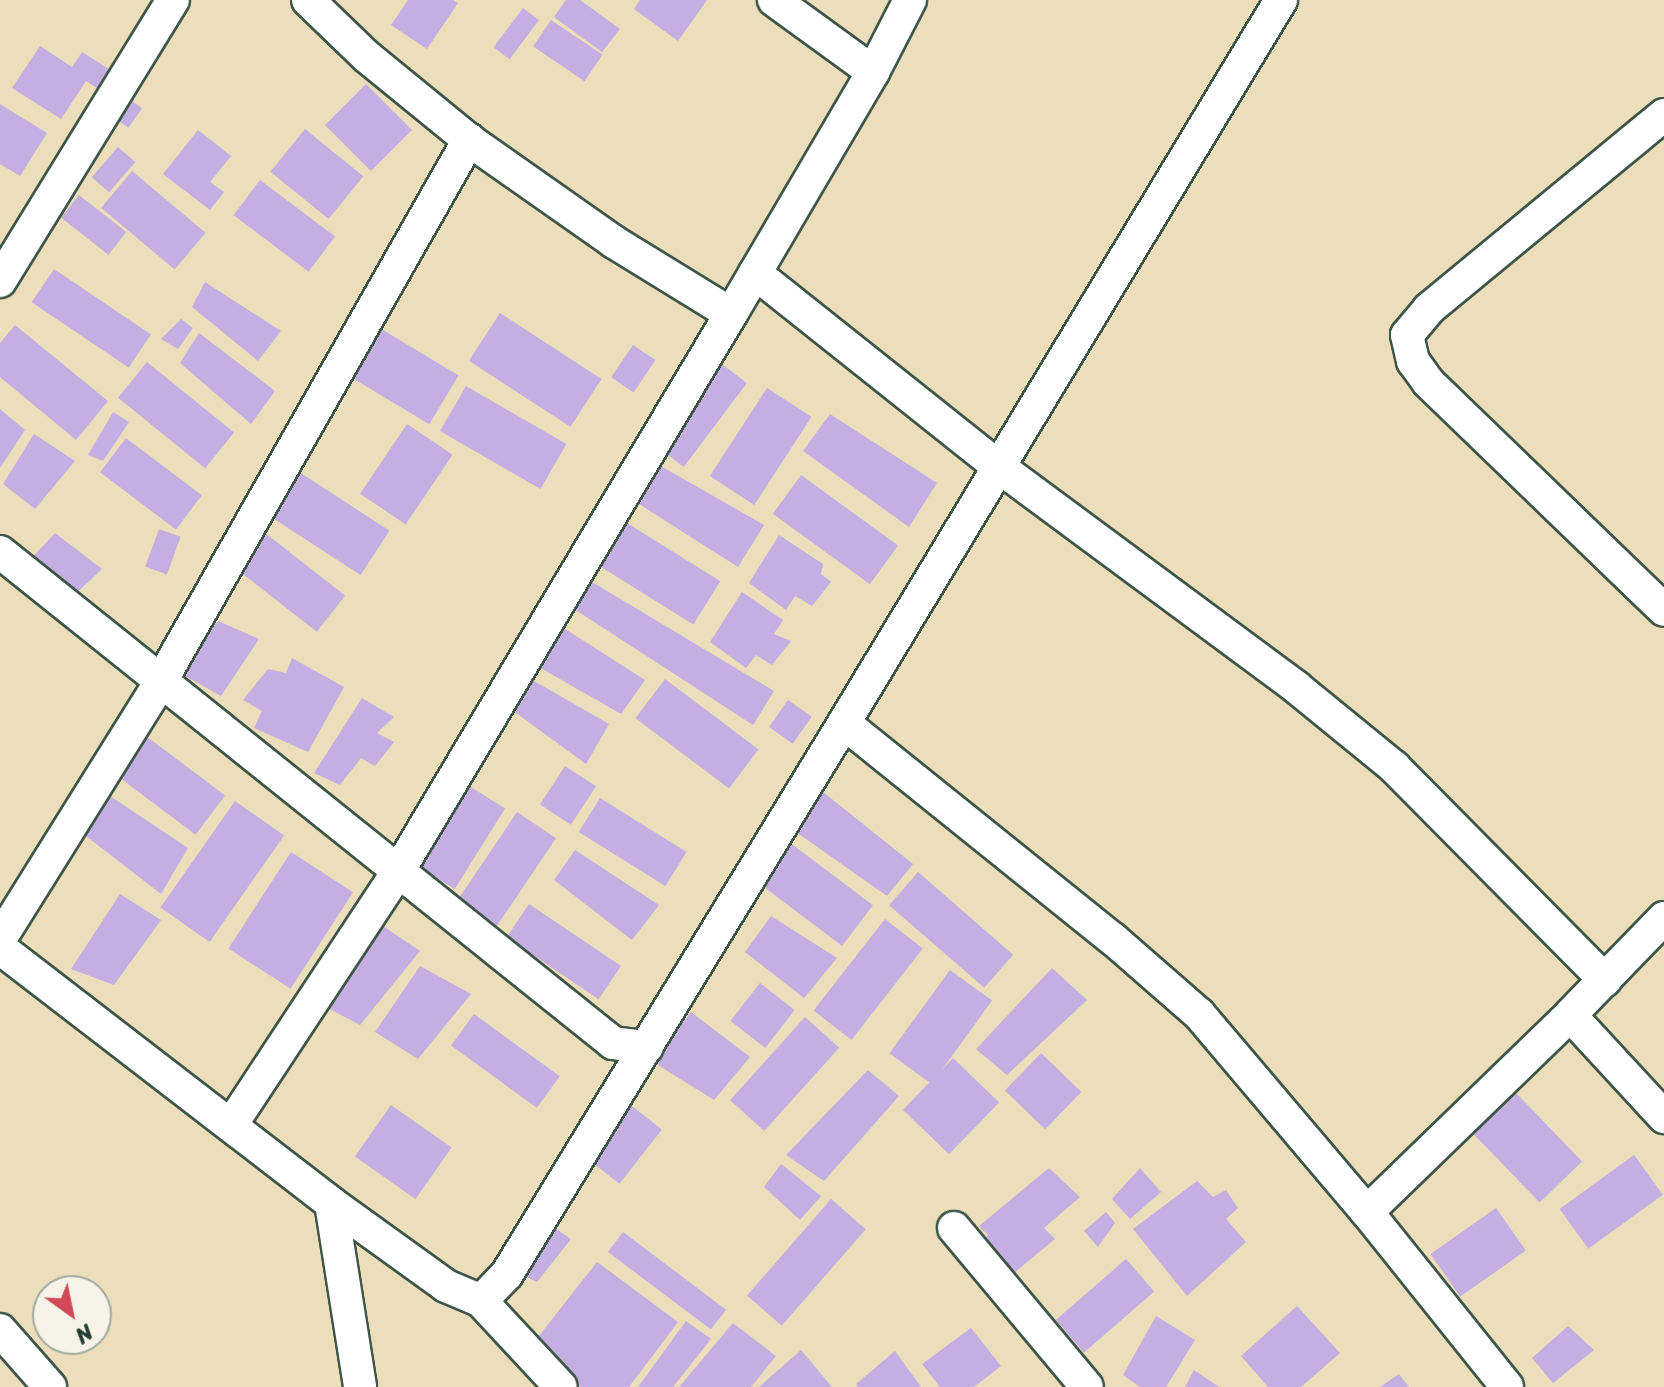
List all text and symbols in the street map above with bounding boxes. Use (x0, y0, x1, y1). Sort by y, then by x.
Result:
north arrow (32, 1275, 112, 1355)
text: N (67, 1313, 101, 1354)

